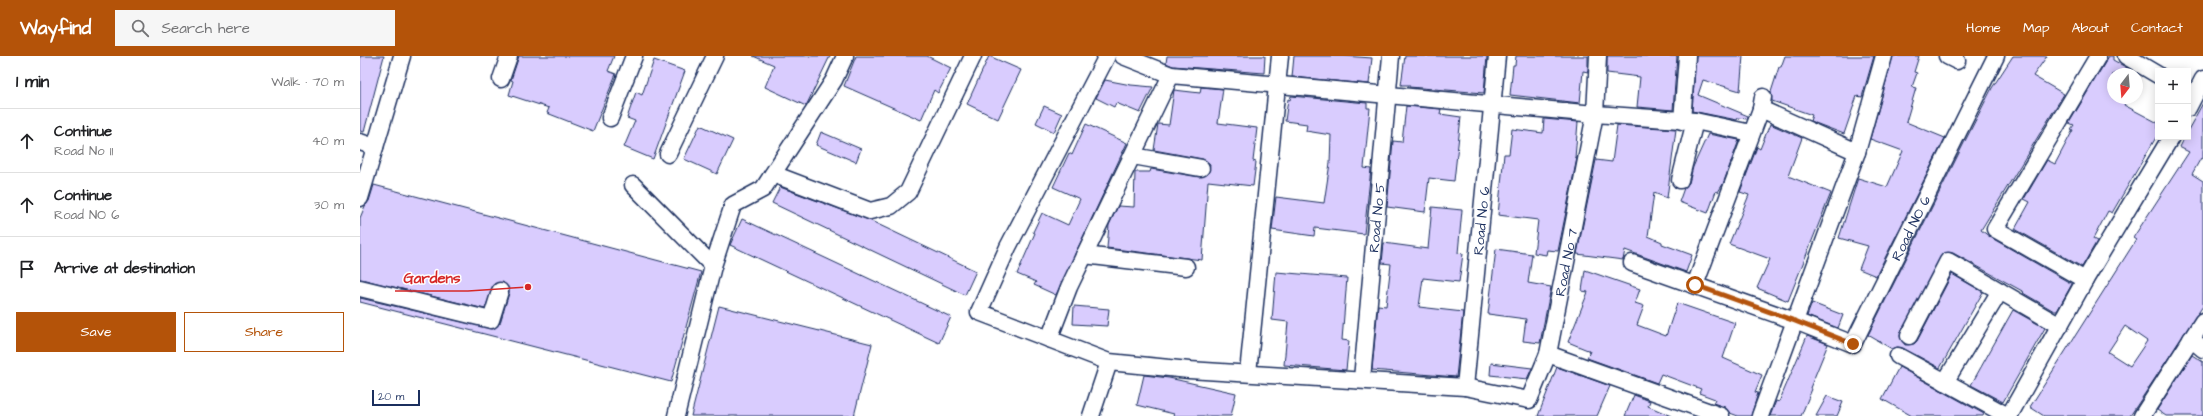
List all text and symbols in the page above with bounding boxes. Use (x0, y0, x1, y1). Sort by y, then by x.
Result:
search box (115, 10, 395, 46)
text: Wayfind (20, 15, 91, 42)
icon: search (129, 17, 151, 39)
text: Search here (161, 18, 250, 39)
text: Home (1966, 18, 2001, 38)
text: Map (2023, 18, 2049, 38)
text: About (2071, 18, 2109, 38)
text: Contact (2131, 18, 2183, 38)
north arrow (2107, 68, 2143, 104)
map controls (2155, 68, 2191, 140)
button: + (2155, 68, 2191, 104)
text: 1 min (16, 70, 49, 94)
text: Walk · 70 m (271, 73, 344, 91)
button: − (2155, 104, 2191, 140)
text: Continue (54, 121, 112, 142)
icon: ahead (16, 130, 38, 152)
text: 40 m (312, 132, 344, 150)
text: Road No 11 (54, 142, 113, 160)
street label: Road No 5 (1364, 182, 1391, 253)
text: Continue (54, 185, 112, 206)
street label: Road No 6 (1469, 185, 1495, 256)
street label: Road NO 6 (1887, 192, 1936, 264)
icon: ahead (16, 194, 38, 216)
text: 30 m (314, 196, 344, 214)
text: Road NO 6 (54, 206, 119, 224)
street label: Road No 7 (1551, 227, 1583, 298)
icon: arrive (16, 258, 38, 280)
text: Arrive at destination (54, 258, 195, 279)
callout: Gardens (395, 264, 468, 291)
text: Gardens (403, 268, 461, 289)
route start (1686, 276, 1704, 294)
button: Save (16, 312, 176, 352)
button: Share (184, 312, 344, 352)
route end (1844, 335, 1862, 353)
scale bar (372, 388, 420, 407)
text: 20 m (378, 389, 404, 404)

